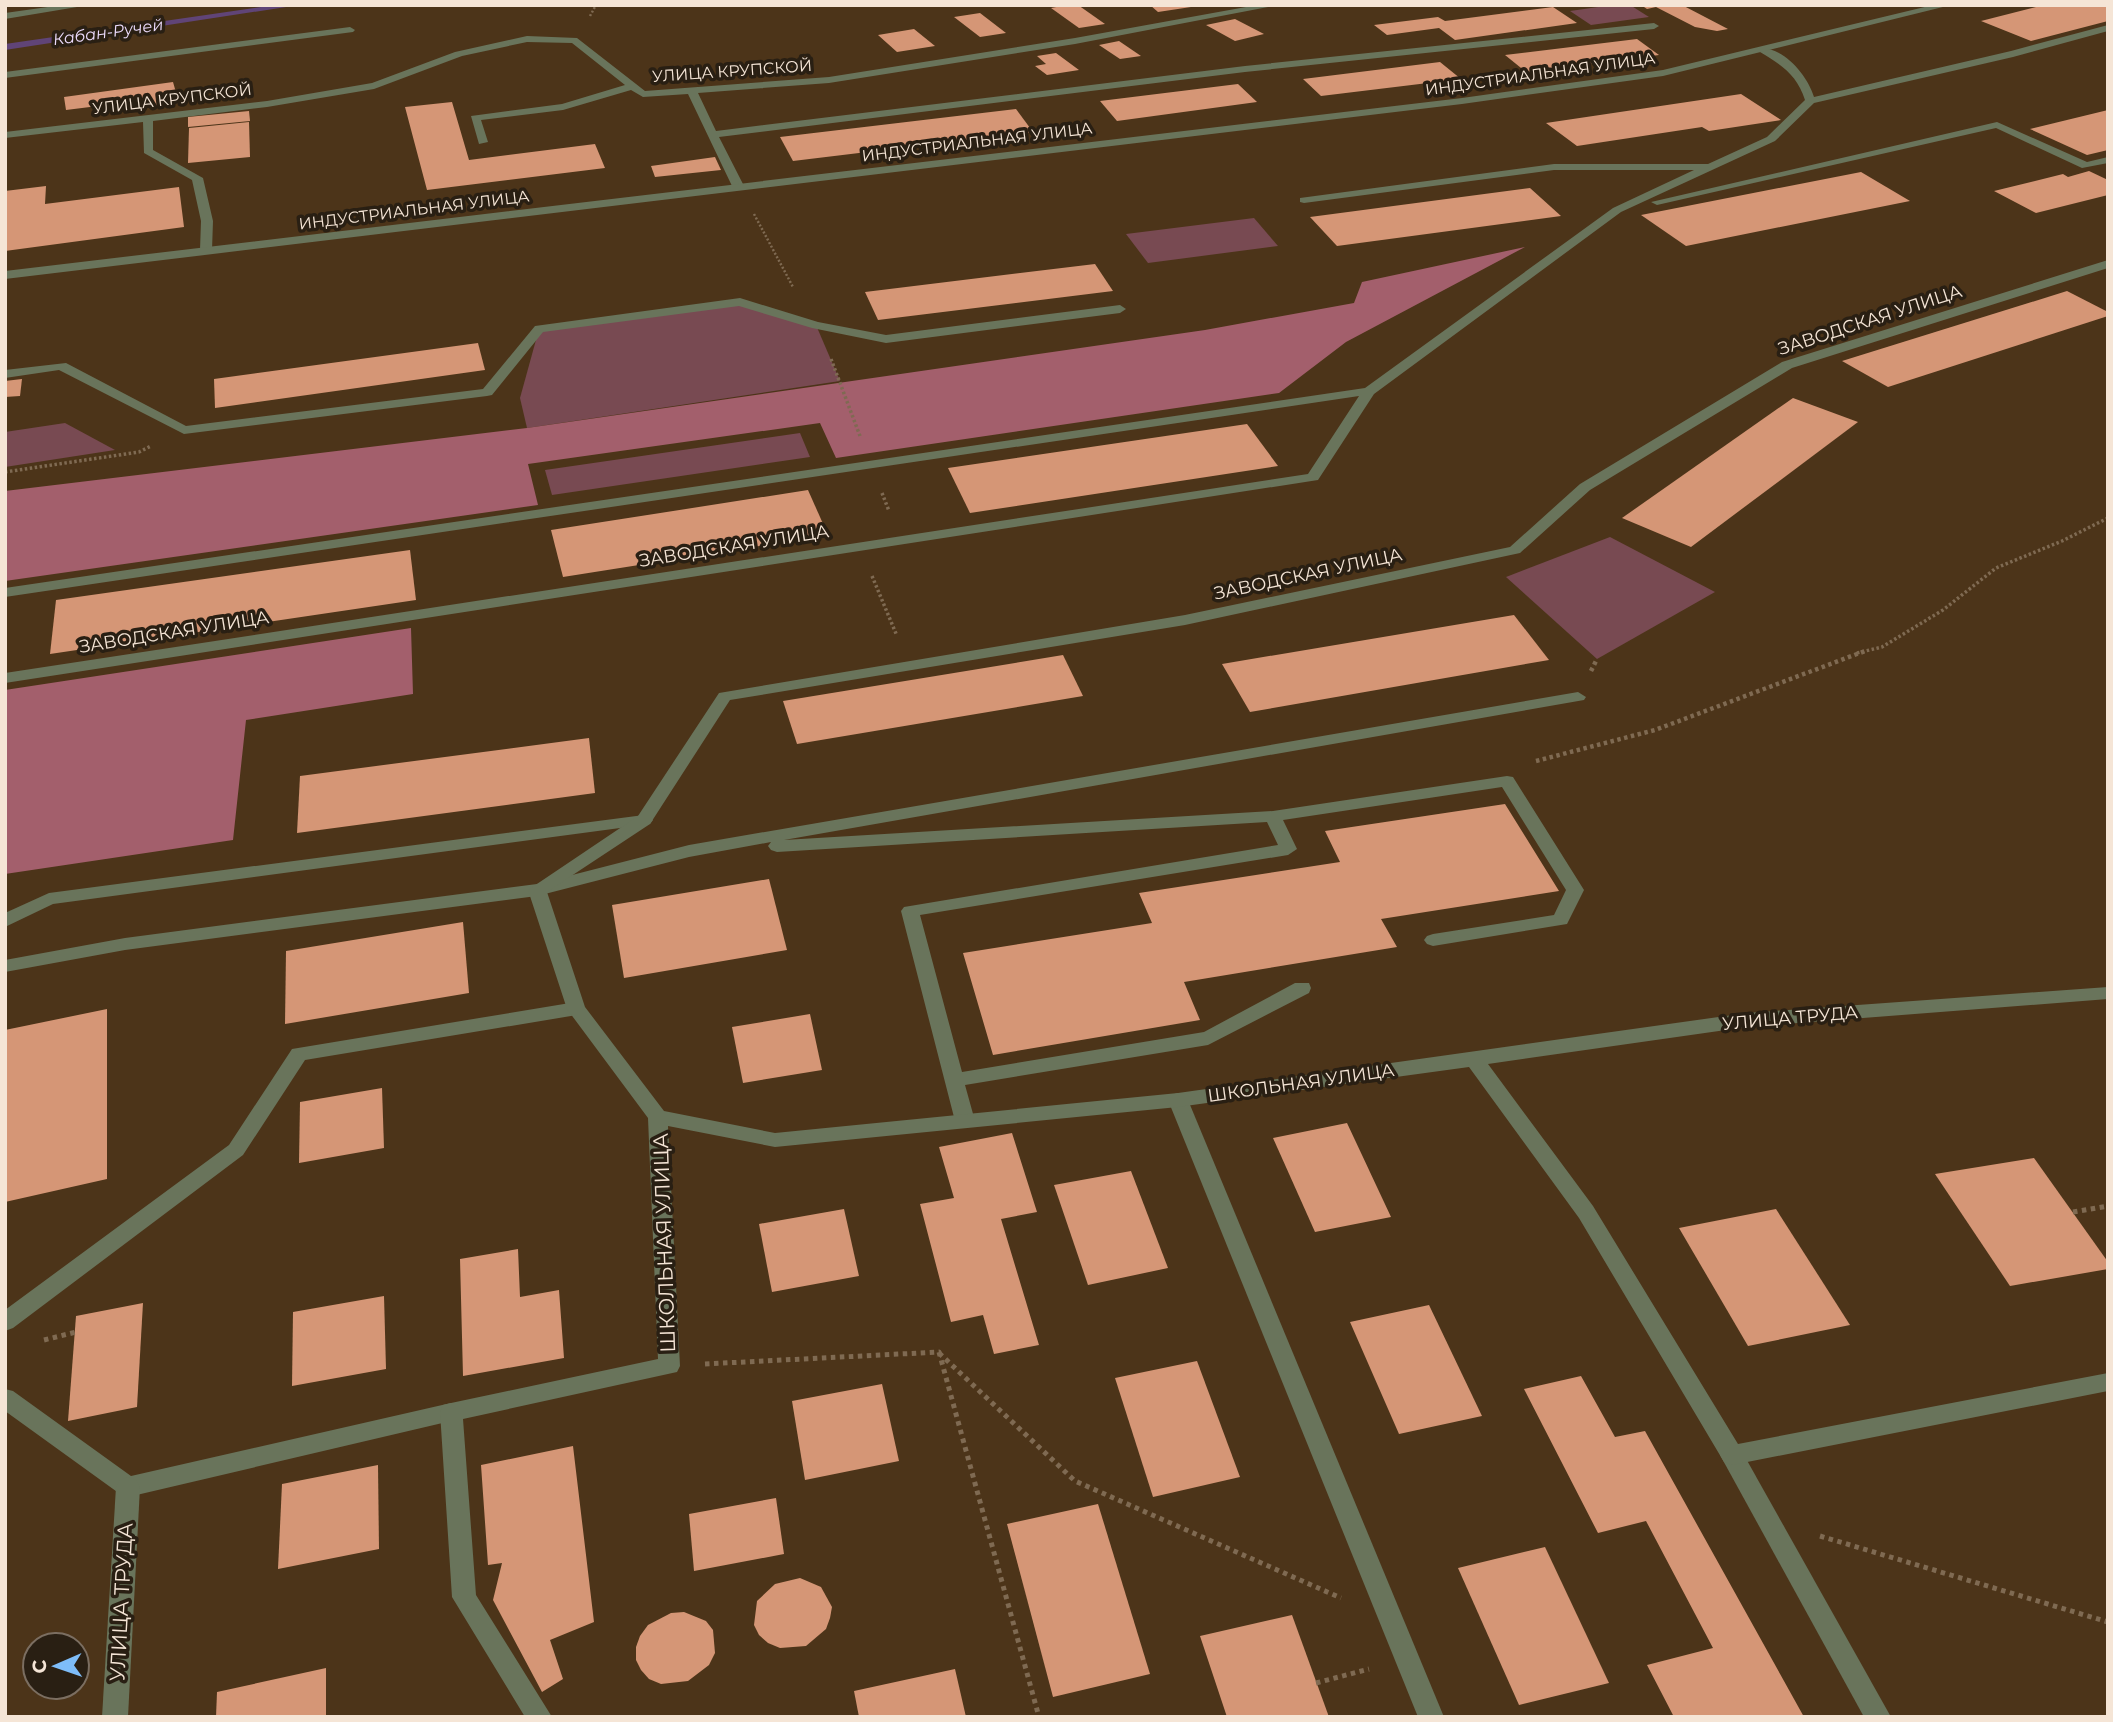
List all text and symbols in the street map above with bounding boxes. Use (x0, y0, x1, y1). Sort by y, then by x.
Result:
water label: Кабан-Ручей (52, 15, 164, 49)
street label: ИНДУСТРИАЛЬНАЯ УЛИЦА (1424, 48, 1656, 100)
street label: УЛИЦА КРУПСКОЙ (651, 56, 813, 86)
street label: УЛИЦА КРУПСКОЙ (91, 80, 253, 118)
street label: ИНДУСТРИАЛЬНАЯ УЛИЦА (861, 118, 1093, 166)
street label: ИНДУСТРИАЛЬНАЯ УЛИЦА (298, 186, 530, 234)
street label: ЗАВОДСКАЯ УЛИЦА (1775, 280, 1965, 360)
street label: ЗАВОДСКАЯ УЛИЦА (637, 520, 831, 572)
street label: ЗАВОДСКАЯ УЛИЦА (1212, 543, 1405, 605)
street label: ЗАВОДСКАЯ УЛИЦА (77, 606, 271, 658)
street label: УЛИЦА ТРУДА (1721, 1001, 1859, 1035)
street label: ШКОЛЬНАЯ УЛИЦА (1206, 1059, 1396, 1107)
street label: ШКОЛЬНАЯ УЛИЦА (648, 1132, 680, 1353)
street label: УЛИЦА ТРУДА (104, 1522, 138, 1682)
north arrow (21, 1631, 91, 1701)
text: С (28, 1659, 51, 1674)

